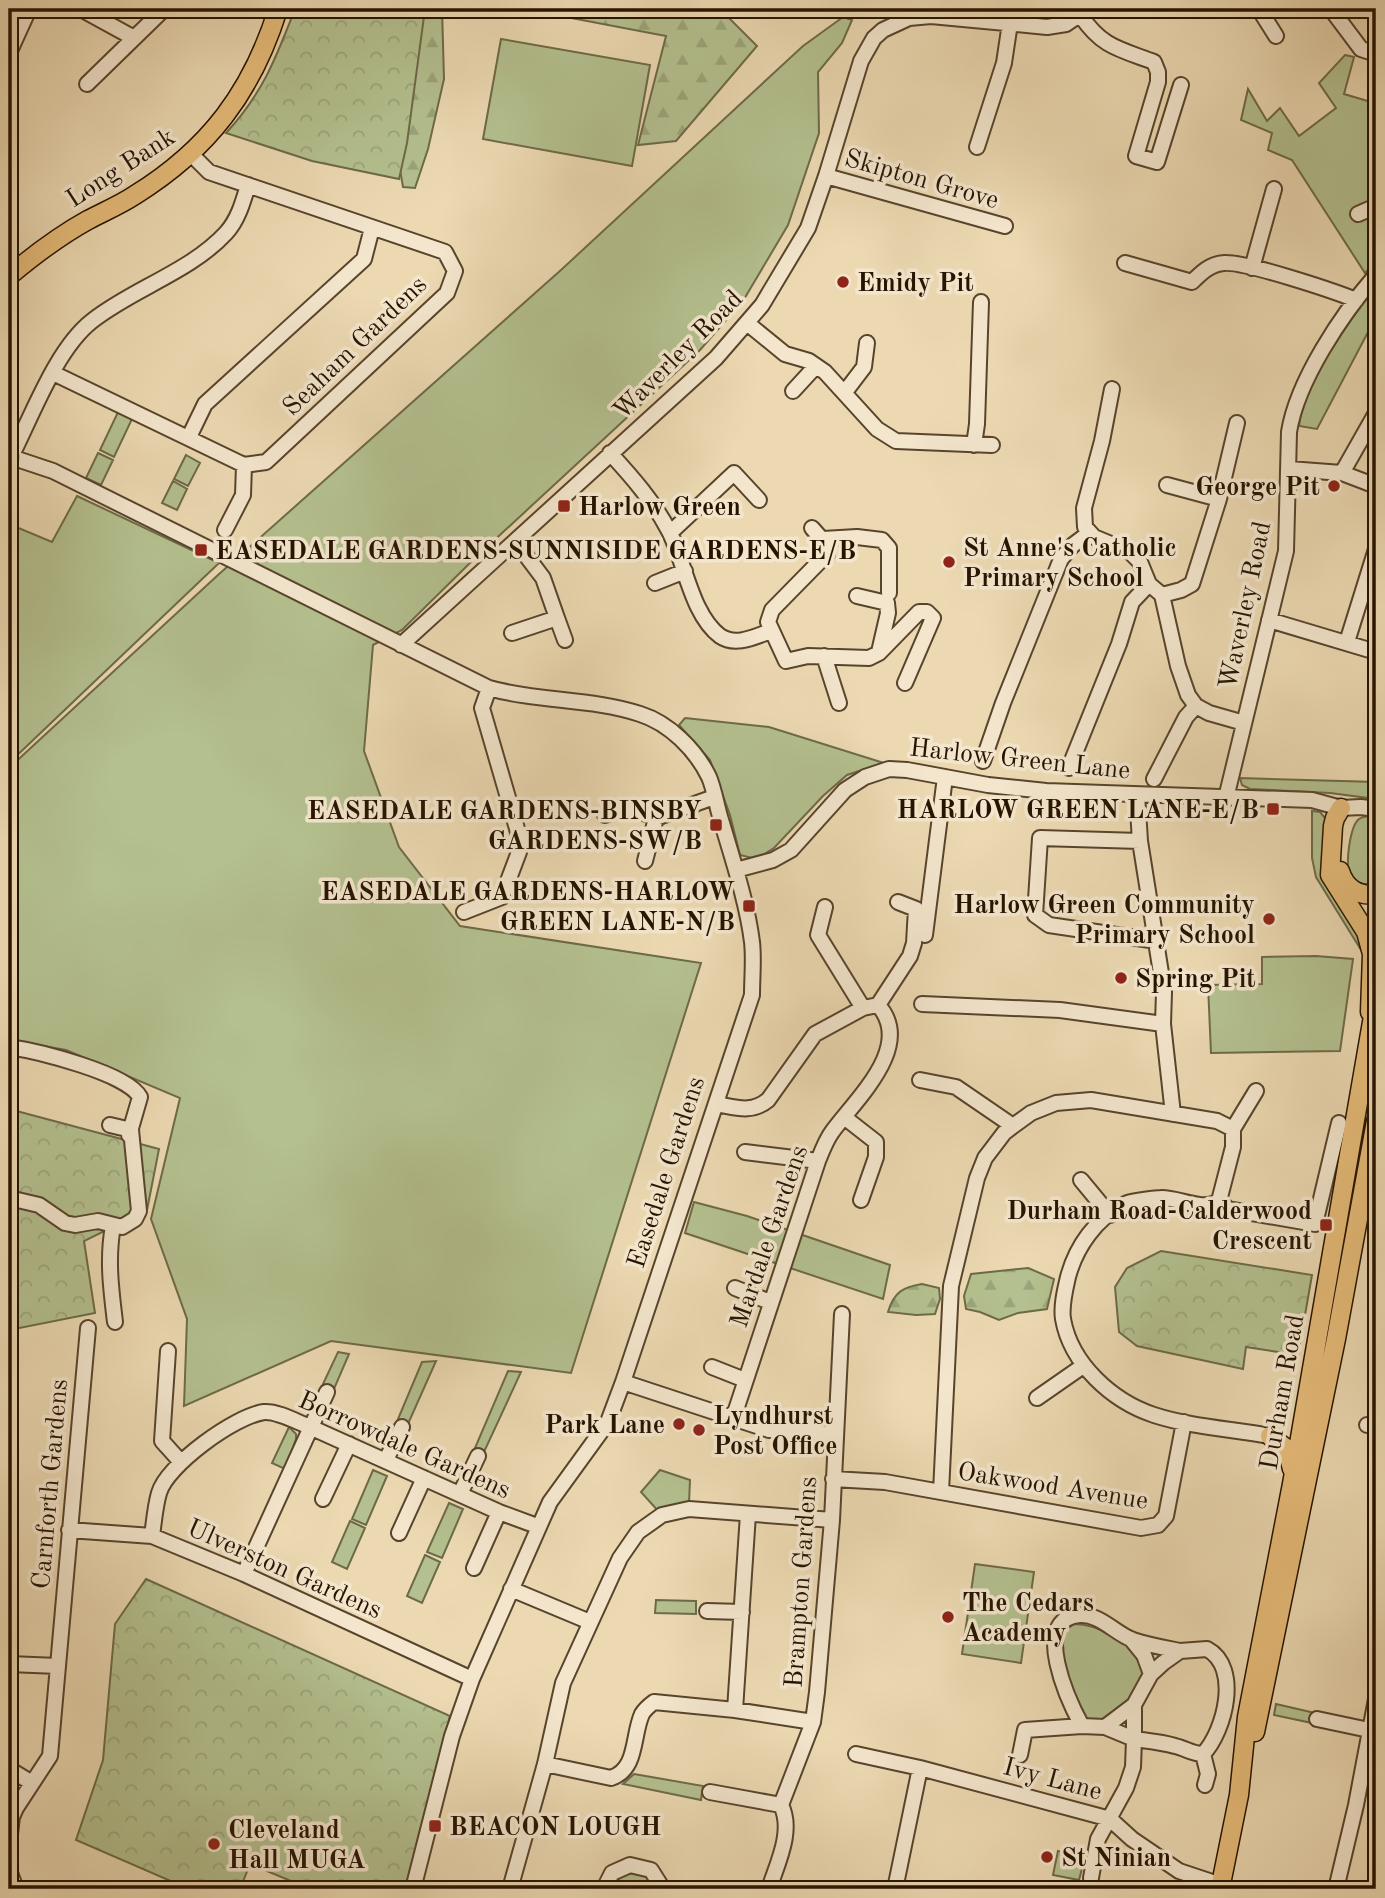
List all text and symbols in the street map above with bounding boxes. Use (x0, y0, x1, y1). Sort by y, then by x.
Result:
street label: Long Bank (62, 124, 180, 213)
street label: Skipton Grove (841, 145, 1002, 214)
street label: Seaham Gardens (278, 271, 432, 421)
place label: Emidy Pit (857, 271, 974, 297)
marker: Emidy Pit (835, 274, 851, 290)
street label: Waverley Road (609, 286, 748, 425)
place label: George Pit (1195, 475, 1320, 501)
marker: George Pit (1326, 478, 1342, 494)
place label: Harlow Green (578, 495, 741, 521)
marker: Harlow Green (556, 498, 572, 514)
street label: Waverley Road (1215, 519, 1276, 692)
place label: St Anne's Catholic Primary School (963, 536, 1177, 592)
place label: EASEDALE GARDENS-SUNNISIDE GARDENS-E/B (215, 539, 856, 565)
marker: EASEDALE GARDENS-SUNNISIDE GARDENS-E/B (193, 542, 209, 558)
marker: St Anne's Catholic Primary School (941, 554, 957, 570)
street label: Harlow Green Lane (908, 735, 1131, 785)
place label: HARLOW GREEN LANE-E/B (897, 798, 1259, 824)
place label: EASEDALE GARDENS-BINSBY GARDENS-SW/B (307, 799, 702, 855)
marker: HARLOW GREEN LANE-E/B (1265, 801, 1281, 817)
marker: EASEDALE GARDENS-BINSBY GARDENS-SW/B (708, 817, 724, 833)
place label: EASEDALE GARDENS-HARLOW GREEN LANE-N/B (321, 880, 735, 936)
place label: Harlow Green Community Primary School (953, 893, 1255, 949)
marker: EASEDALE GARDENS-HARLOW GREEN LANE-N/B (741, 898, 757, 914)
marker: Harlow Green Community Primary School (1261, 911, 1277, 927)
place label: Spring Pit (1135, 967, 1256, 993)
marker: Spring Pit (1113, 970, 1129, 986)
street label: Easedale Gardens (624, 1074, 710, 1272)
street label: Mardale Gardens (726, 1142, 813, 1331)
place label: Durham Road-Calderwood Crescent (1006, 1199, 1312, 1255)
marker: Durham Road-Calderwood Crescent (1318, 1217, 1334, 1233)
street label: Durham Road (1256, 1312, 1309, 1472)
street label: Carnforth Gardens (29, 1378, 73, 1590)
street label: Borrowdale Gardens (294, 1387, 514, 1504)
place label: Lyndhurst Post Office (713, 1404, 838, 1460)
place label: Park Lane (544, 1413, 665, 1439)
marker: Park Lane (671, 1416, 687, 1432)
marker: Lyndhurst Post Office (691, 1422, 707, 1438)
street label: Oakwood Avenue (955, 1459, 1150, 1515)
street label: Brampton Gardens (782, 1476, 822, 1689)
street label: Ulverston Gardens (183, 1515, 385, 1624)
place label: The Cedars Academy (962, 1591, 1094, 1647)
marker: The Cedars Academy (940, 1609, 956, 1625)
street label: Ivy Lane (1000, 1754, 1105, 1806)
place label: BEACON LOUGH (449, 1815, 662, 1841)
place label: Cleveland Hall MUGA (228, 1818, 366, 1874)
marker: BEACON LOUGH (427, 1818, 443, 1834)
marker: Cleveland Hall MUGA (206, 1836, 222, 1852)
place label: St Ninian (1061, 1846, 1171, 1872)
marker: St Ninian (1039, 1849, 1055, 1865)

